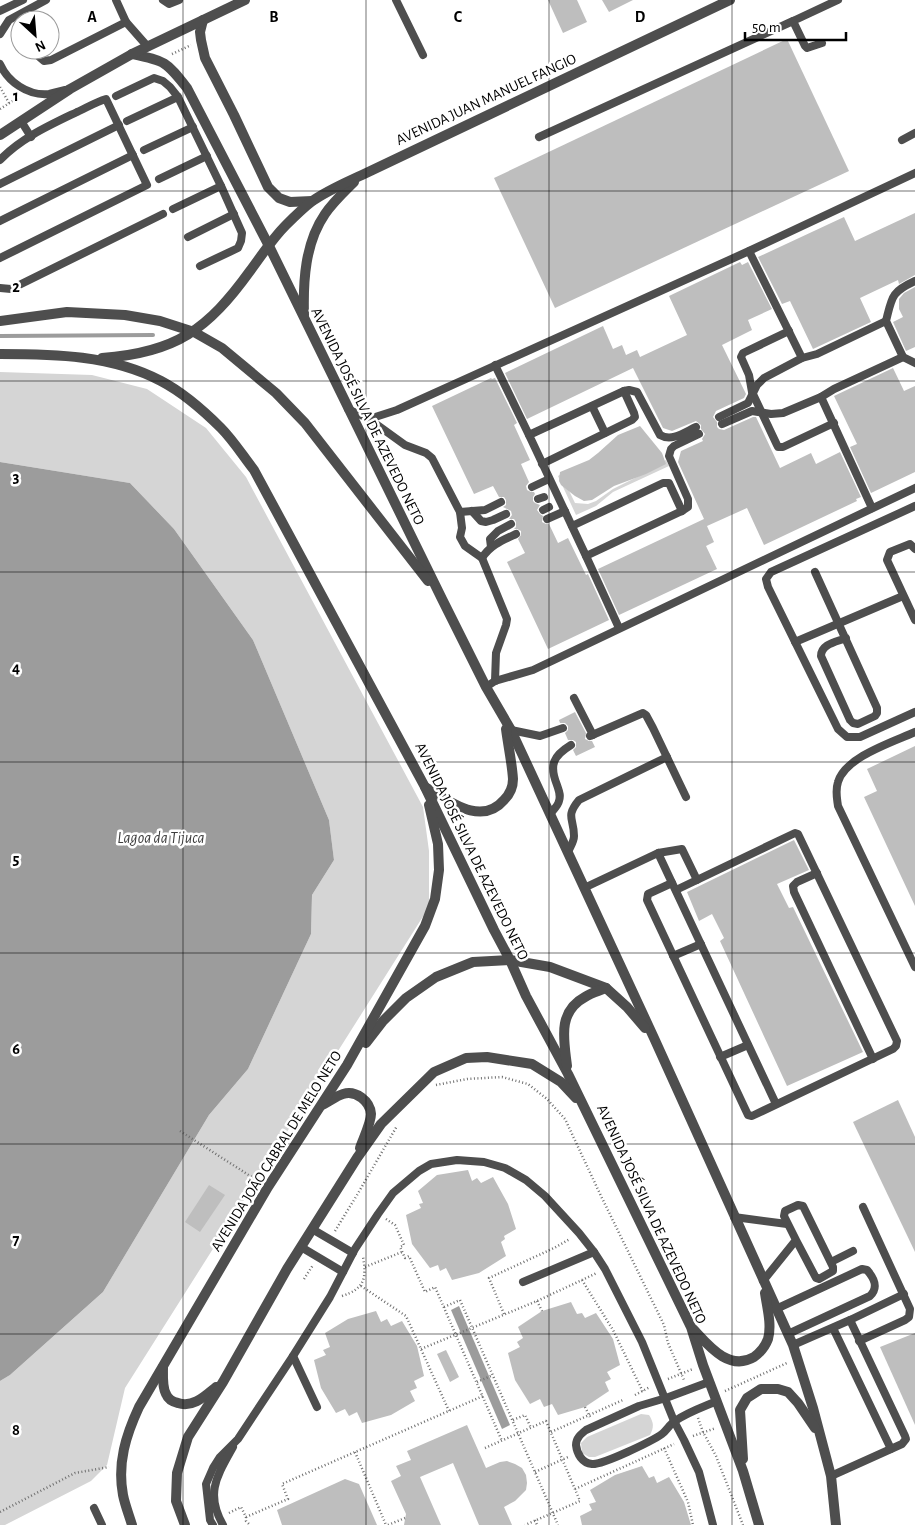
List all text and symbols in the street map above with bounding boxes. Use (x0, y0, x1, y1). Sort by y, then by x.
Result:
text: A (87, 9, 97, 25)
text: B (269, 9, 279, 25)
text: C (454, 9, 463, 25)
text: D (635, 9, 646, 25)
north arrow (10, 10, 60, 60)
scale bar (745, 10, 846, 42)
text: 50 m (752, 20, 781, 35)
text: N (33, 37, 48, 54)
street label: AVENIDA JUAN MANUEL FANGIO (394, 51, 579, 148)
text: 1 (13, 88, 19, 104)
text: 2 (12, 279, 20, 295)
street label: AVENIDA JOSÉ SILVA DE AZEVEDO NETO (308, 304, 429, 527)
text: 3 (13, 469, 20, 485)
text: 4 (12, 660, 20, 676)
street label: AVENIDA JOSÉ SILVA DE AZEVEDO NETO (412, 739, 533, 962)
water label: Lagoa da Tijuca (117, 830, 205, 847)
text: 5 (13, 851, 20, 867)
text: 6 (12, 1041, 20, 1057)
street label: AVENIDA JOÃO CABRAL DE MELO NETO (207, 1048, 345, 1254)
street label: AVENIDA JOSÉ SILVA DE AZEVEDO NETO (594, 1102, 711, 1326)
text: 7 (13, 1232, 20, 1248)
text: 8 (12, 1422, 20, 1438)

